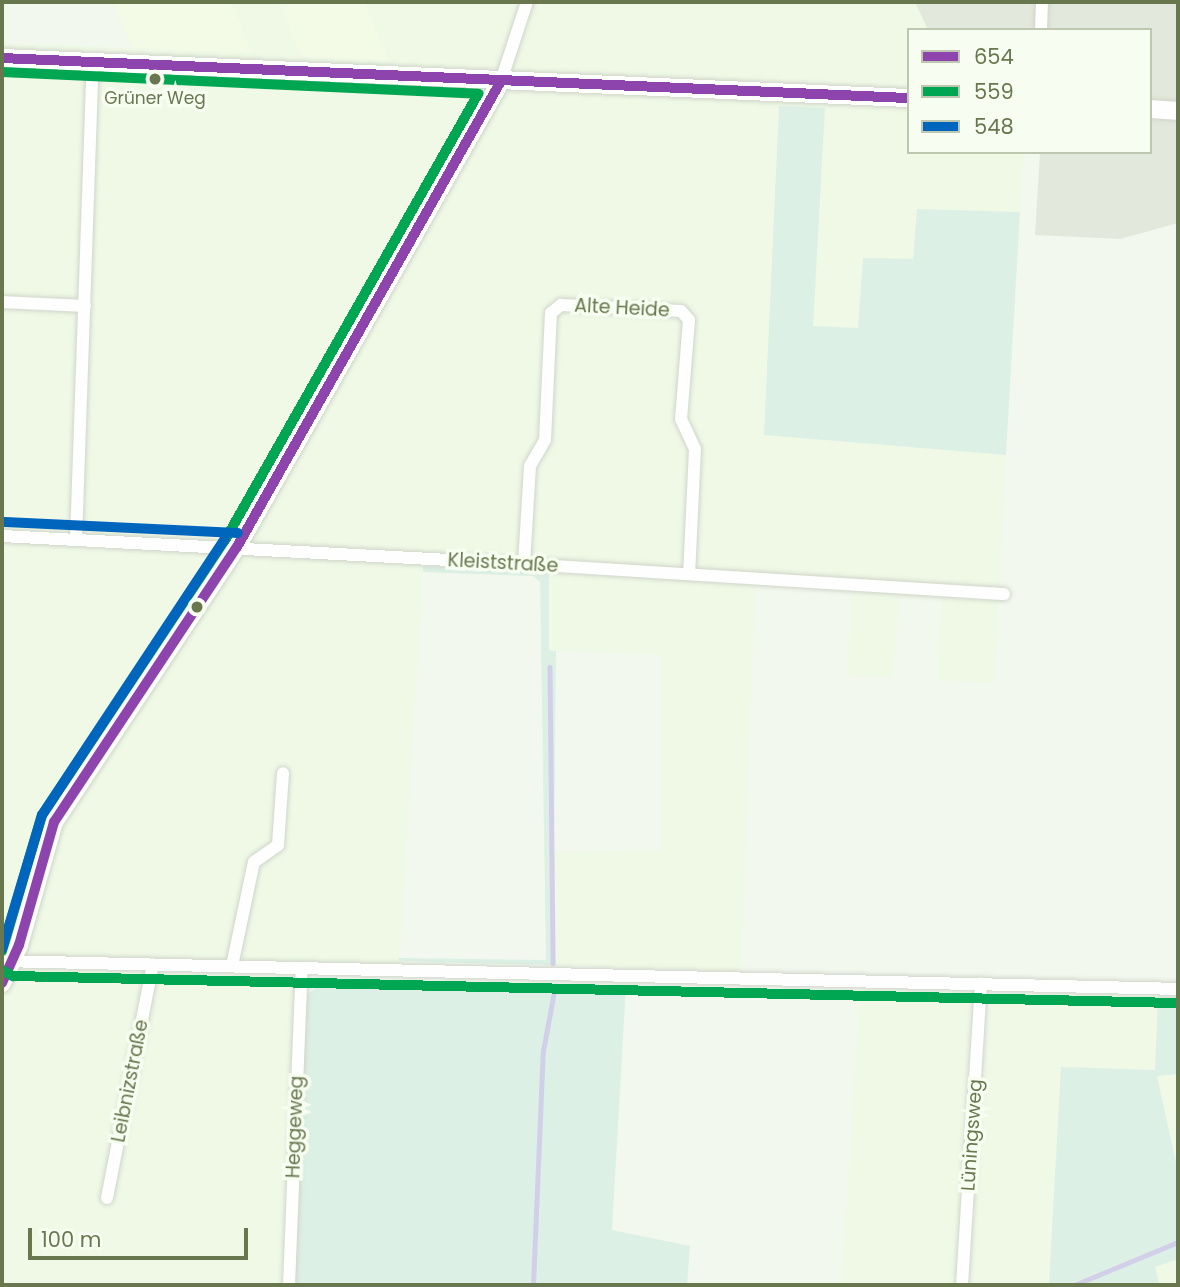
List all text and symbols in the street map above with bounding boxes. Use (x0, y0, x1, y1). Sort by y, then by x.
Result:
legend (907, 28, 1152, 154)
text: 654 (974, 42, 1014, 71)
marker: Grüner Weg (148, 72, 162, 86)
text: 559 (974, 77, 1014, 106)
place label: Grüner Weg (104, 89, 206, 109)
text: 548 (974, 112, 1014, 141)
street label: Alte Heide (574, 294, 670, 322)
street label: Kleiststraße (447, 549, 559, 577)
unlabelled marker (190, 600, 204, 614)
street label: Leibnizstraße (107, 1018, 153, 1144)
street label: Heggeweg (282, 1075, 308, 1179)
street label: Lüningsweg (957, 1078, 987, 1192)
scale bar (32, 1214, 252, 1258)
text: 100 m (41, 1225, 101, 1254)

